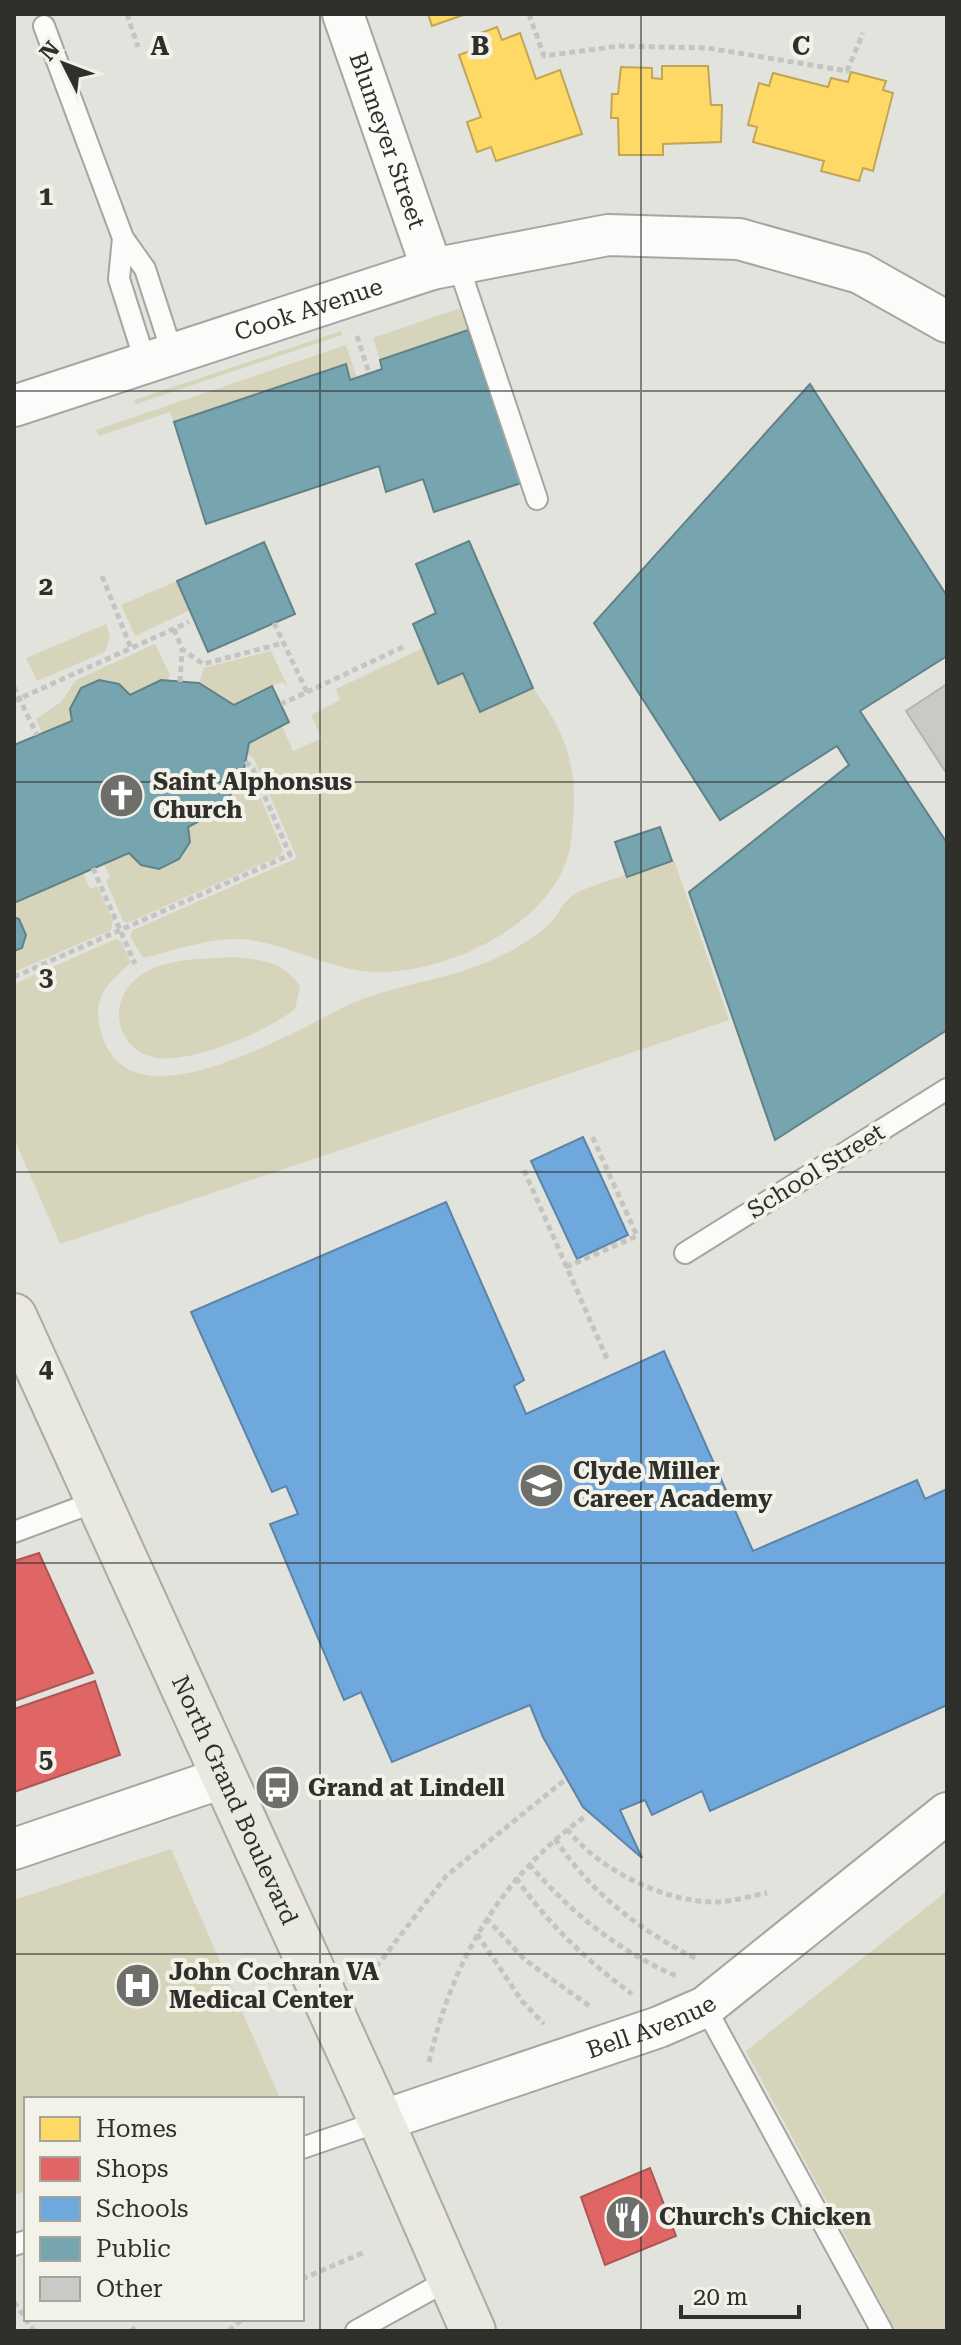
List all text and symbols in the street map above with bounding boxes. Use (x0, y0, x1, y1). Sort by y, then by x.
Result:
north arrow (24, 24, 104, 104)
text: A (151, 31, 170, 61)
text: B (471, 31, 489, 61)
text: C (792, 31, 810, 61)
text: N (35, 36, 65, 66)
street label: Blumeyer Street (343, 49, 431, 233)
text: 1 (39, 181, 53, 211)
street label: Cook Avenue (231, 272, 386, 347)
text: 2 (39, 571, 53, 601)
place label: Saint Alphonsus Church (153, 768, 352, 824)
church icon: Saint Alphonsus Church (98, 772, 146, 820)
text: 3 (39, 962, 53, 992)
street label: School Street (742, 1118, 890, 1224)
text: 4 (39, 1353, 54, 1383)
place label: Clyde Miller Career Academy (573, 1457, 773, 1513)
school or university icon: Clyde Miller Career Academy (518, 1461, 566, 1509)
street label: North Grand Boulevard (166, 1671, 304, 1929)
text: 5 (39, 1744, 53, 1774)
bus stop icon: Grand at Lindell (253, 1764, 301, 1812)
place label: Grand at Lindell (308, 1774, 505, 1802)
place label: John Cochran VA Medical Center (169, 1958, 380, 2014)
hospital icon: John Cochran VA Medical Center (114, 1962, 162, 2010)
street label: Bell Avenue (583, 1990, 722, 2064)
legend (24, 2097, 304, 2321)
text: Homes (96, 2115, 177, 2143)
text: Shops (96, 2155, 168, 2183)
restaurant icon: Church's Chicken (604, 2193, 652, 2241)
text: Schools (96, 2195, 189, 2223)
place label: Church's Chicken (659, 2203, 871, 2231)
text: Public (96, 2235, 171, 2263)
scale bar (681, 2269, 799, 2319)
text: Other (96, 2275, 163, 2303)
text: 20 m (693, 2283, 748, 2311)

